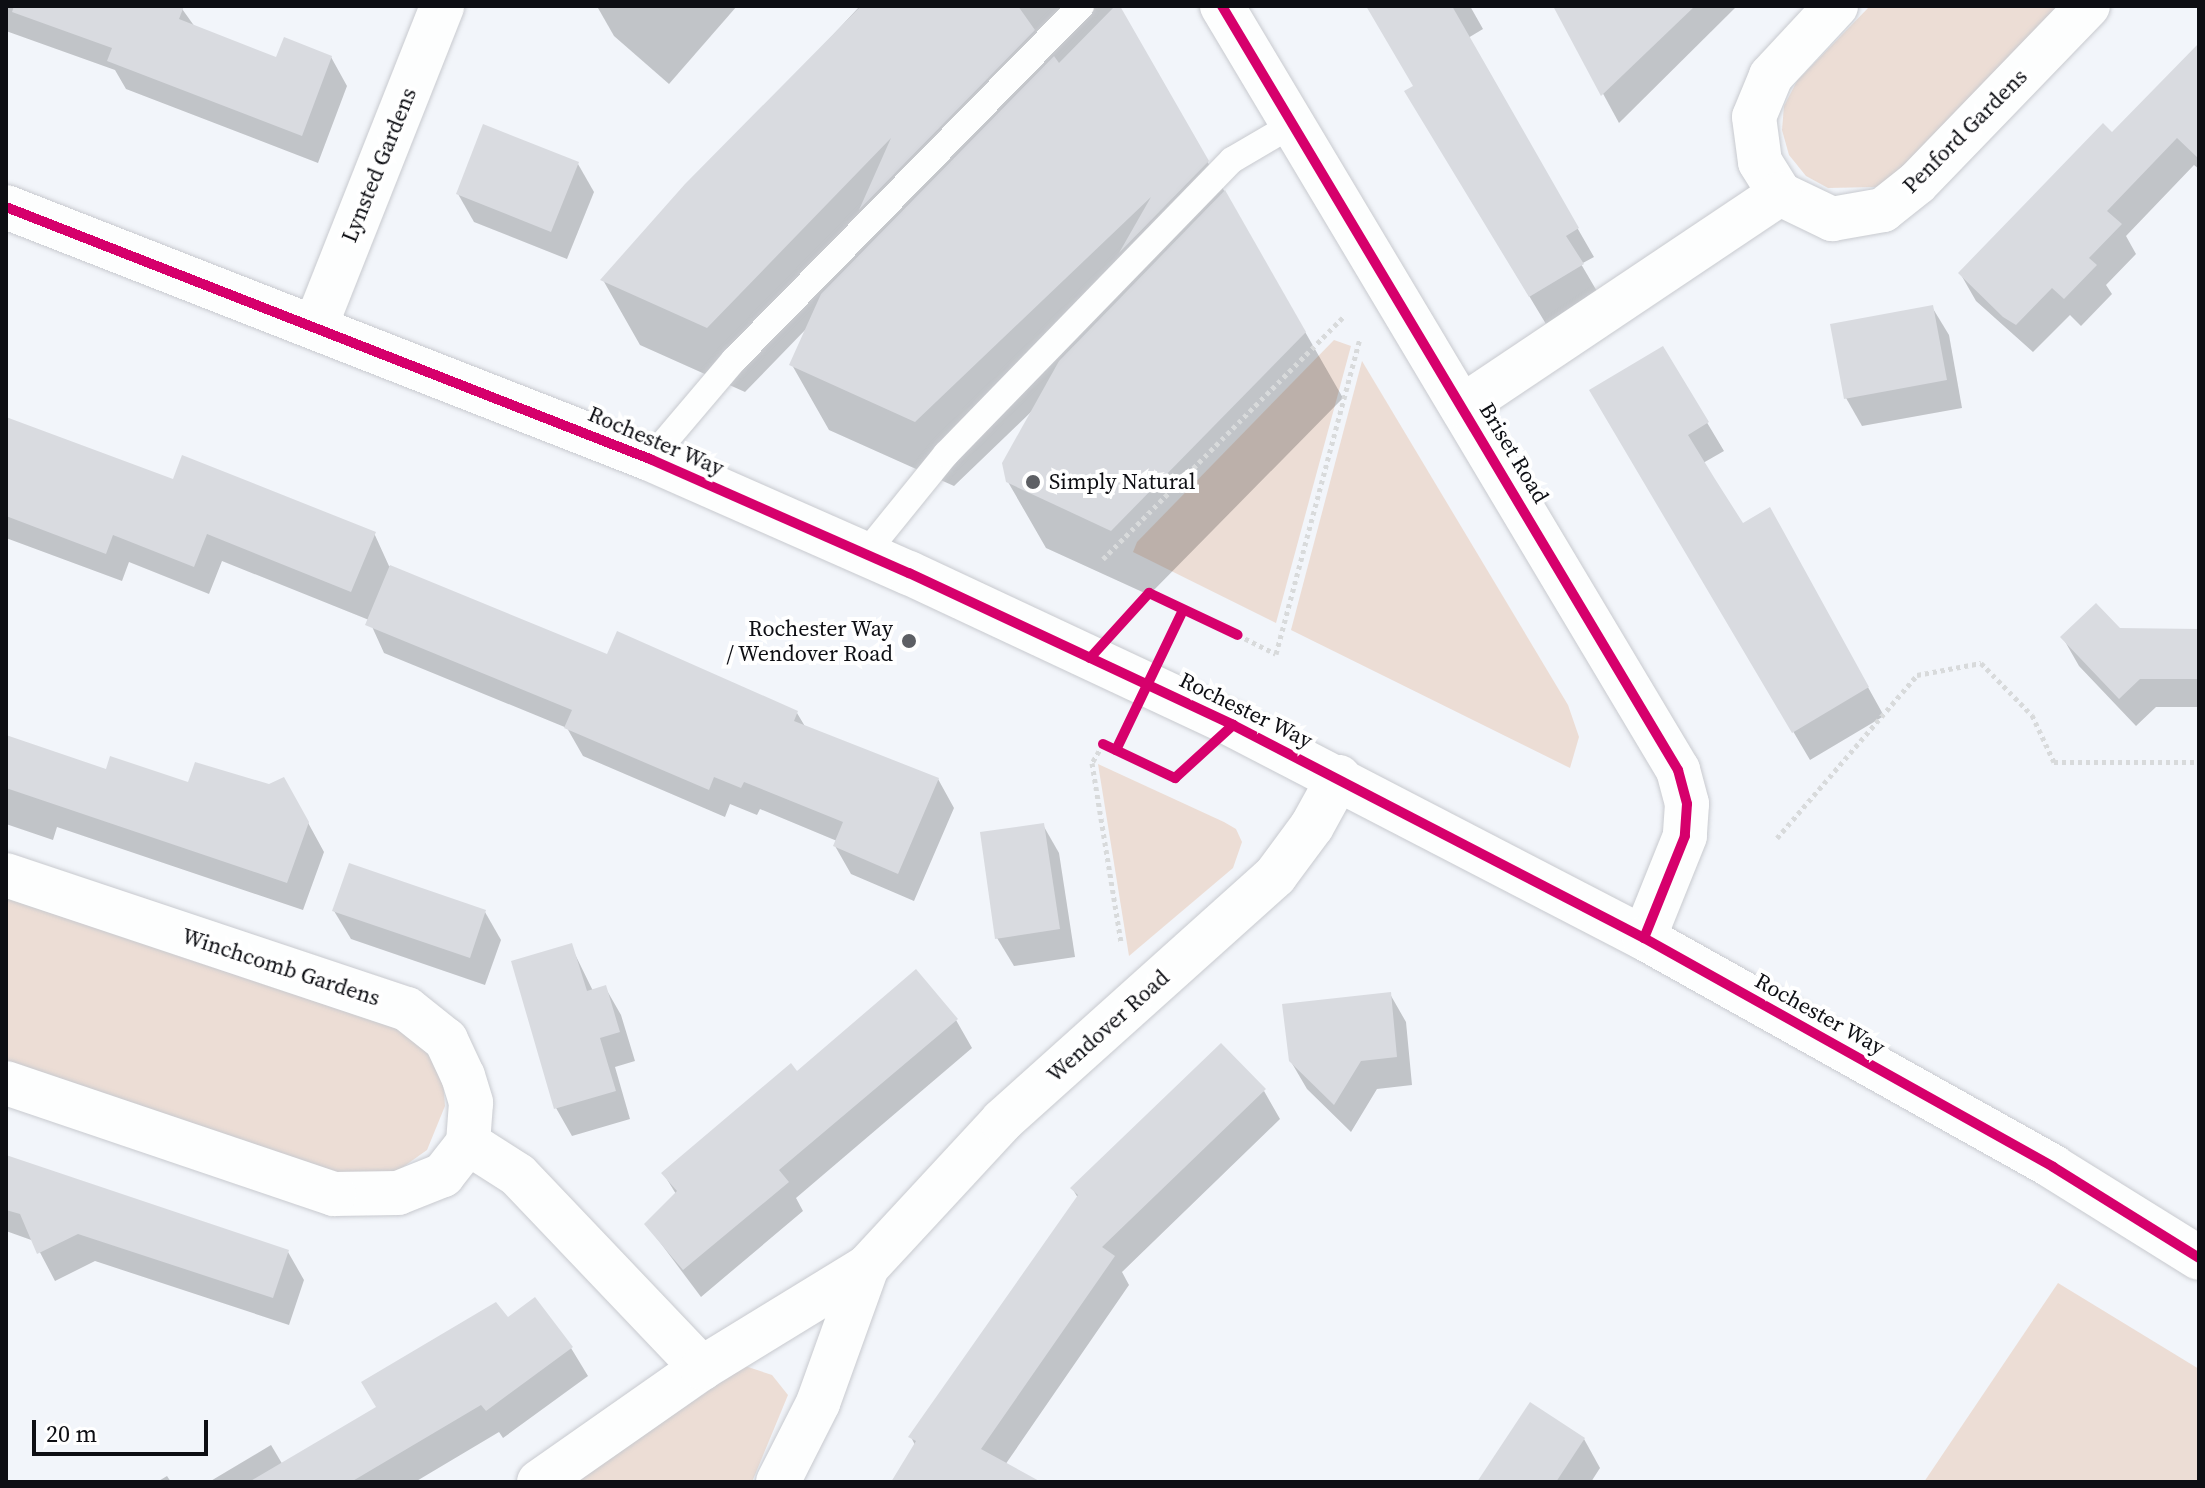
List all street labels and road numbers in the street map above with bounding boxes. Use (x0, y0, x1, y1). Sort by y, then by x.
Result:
street label: Penford Gardens (1897, 63, 2033, 199)
street label: Lynsted Gardens (336, 84, 422, 246)
street label: Briset Road (1474, 398, 1554, 508)
street label: Rochester Way (584, 400, 728, 482)
street label: Rochester Way (1175, 666, 1317, 754)
street label: Winchcomb Gardens (179, 923, 383, 1011)
street label: Wendover Road (1042, 964, 1174, 1088)
street label: Rochester Way (1750, 967, 1890, 1061)

